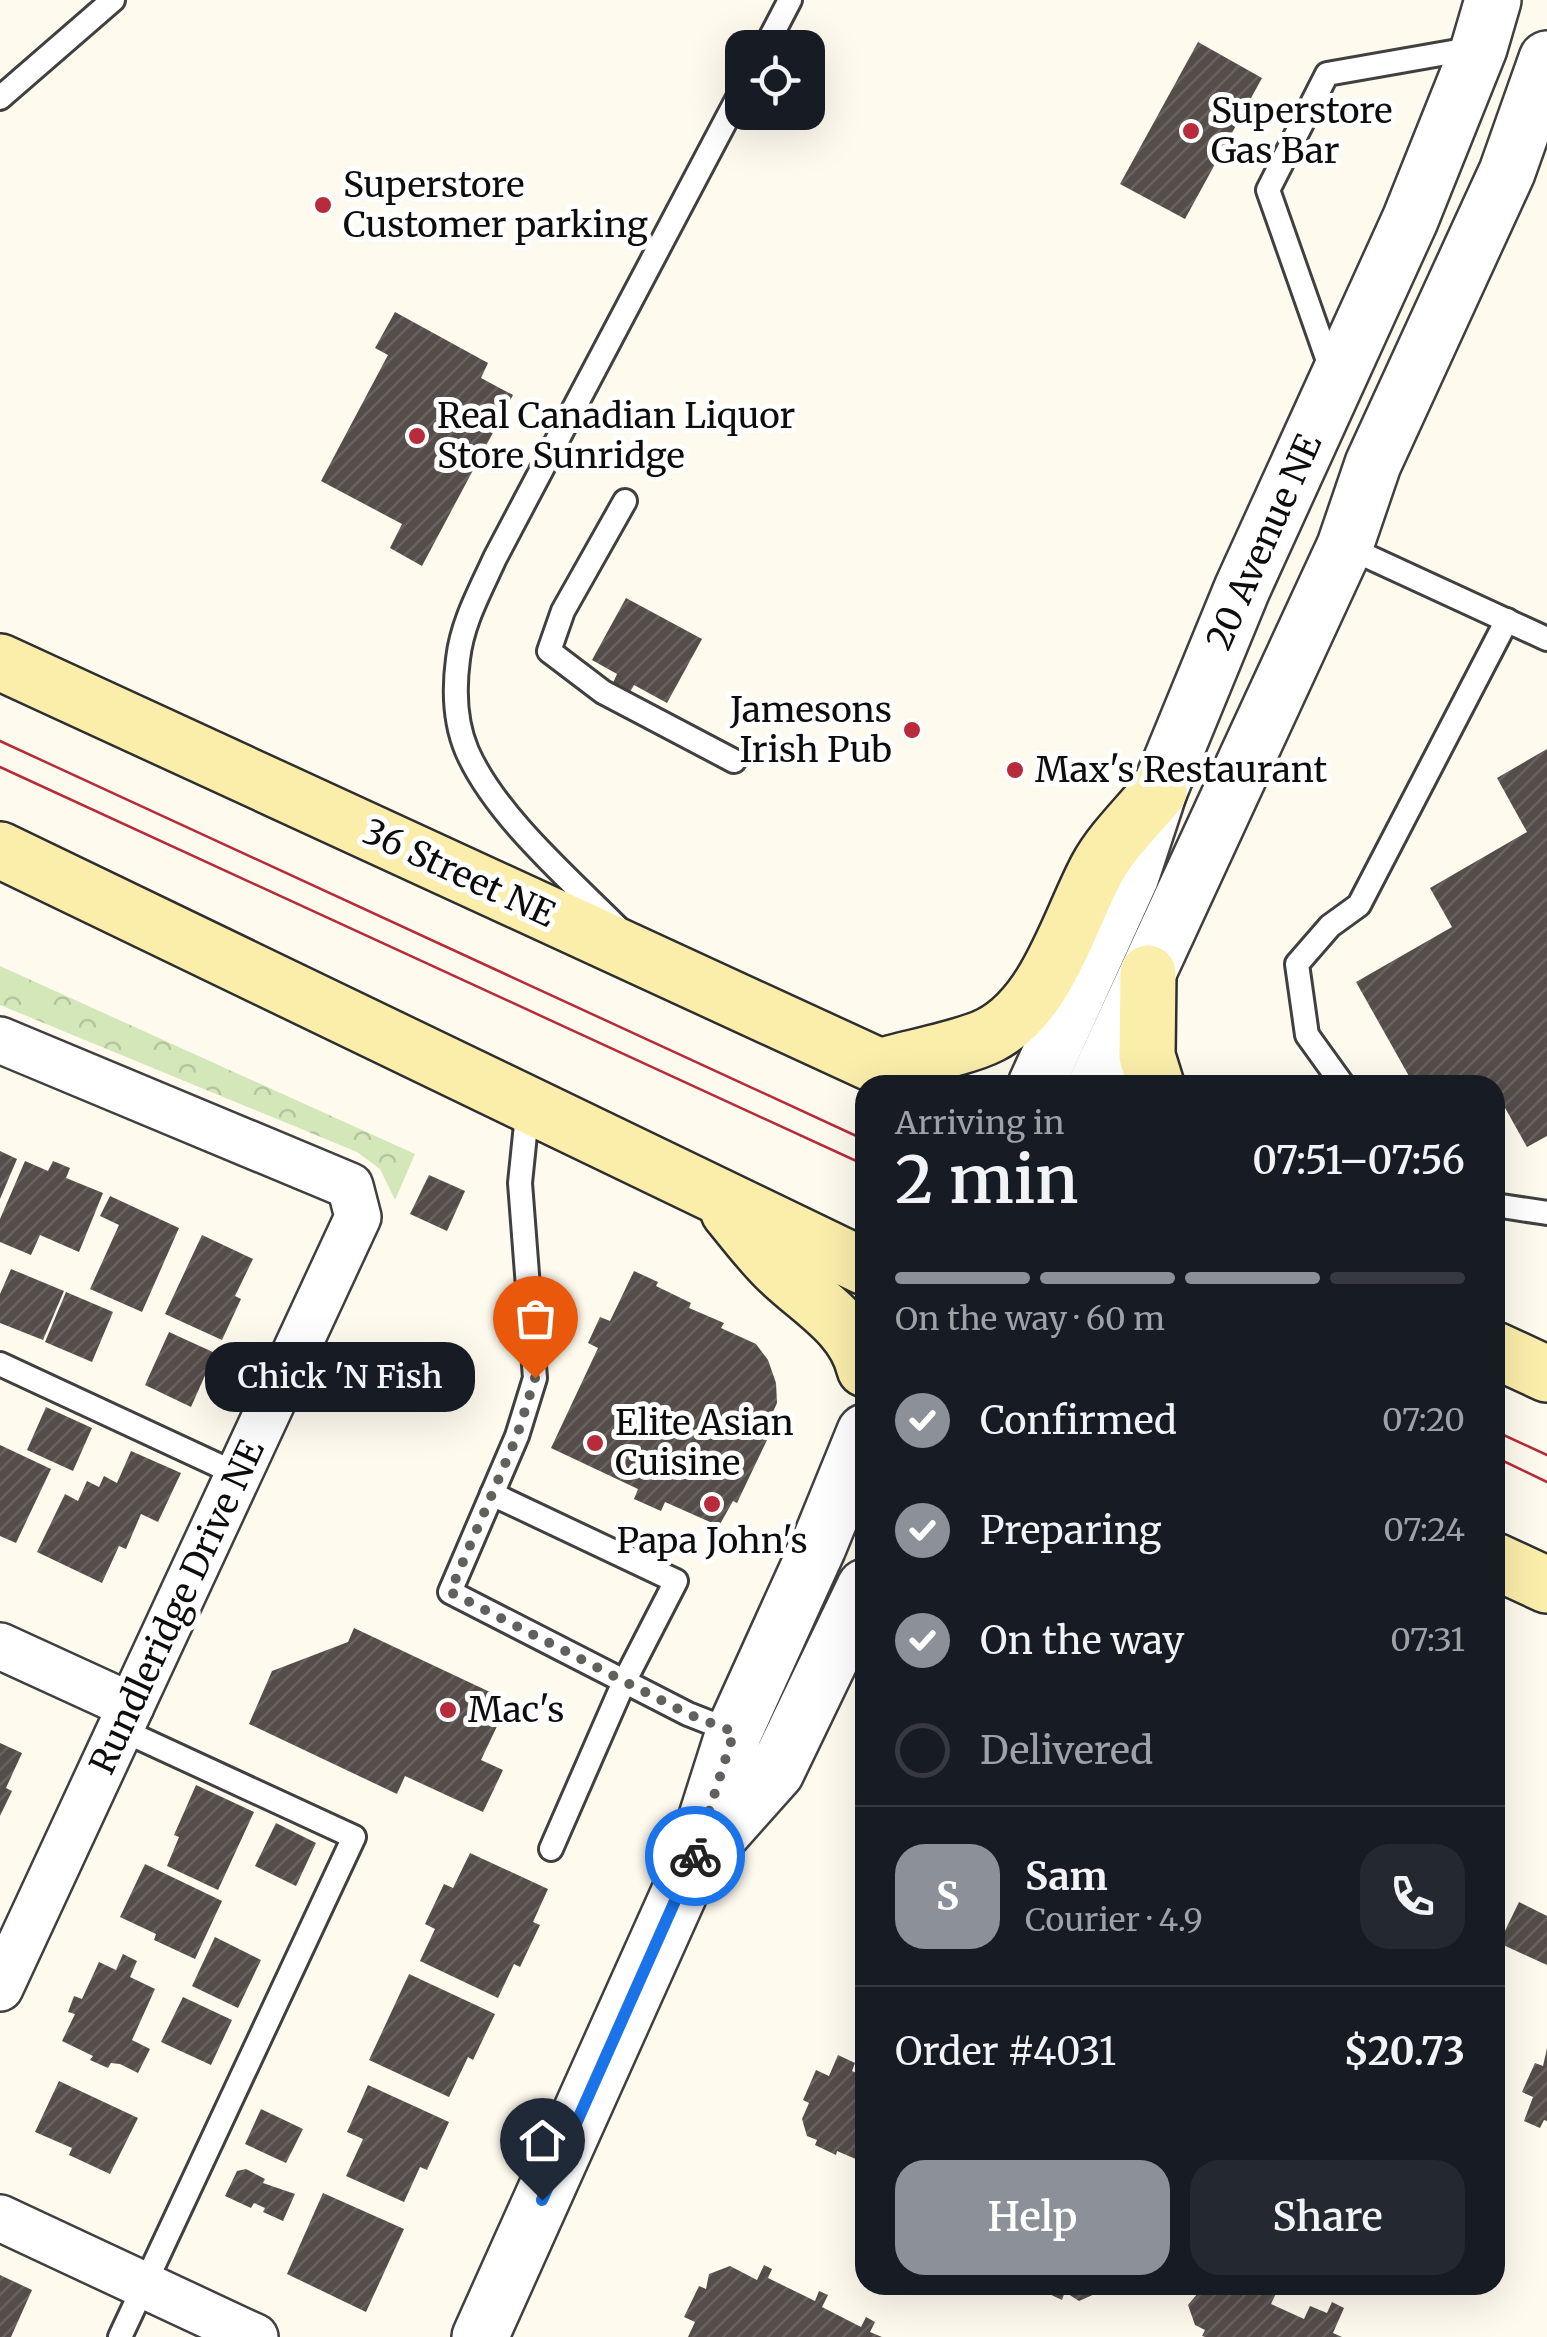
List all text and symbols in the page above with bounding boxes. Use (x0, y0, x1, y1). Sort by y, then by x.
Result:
map controls (725, 30, 825, 130)
button: locate (725, 30, 825, 130)
place label: Superstore Gas Bar (1211, 89, 1393, 173)
marker: Superstore Gas Bar (1180, 120, 1202, 142)
place label: Superstore Customer parking (343, 163, 648, 247)
marker: Superstore Customer parking (312, 194, 334, 216)
place label: Real Canadian Liquor Store Sunridge (437, 394, 795, 478)
marker: Real Canadian Liquor Store Sunridge (406, 425, 428, 447)
street label: 20 Avenue NE (1197, 427, 1331, 657)
place label: Jamesons Irish Pub (729, 688, 892, 772)
marker: Jamesons Irish Pub (901, 719, 923, 741)
place label: Max's Restaurant (1035, 748, 1327, 792)
marker: Max's Restaurant (1004, 759, 1026, 781)
street label: 36 Street NE (356, 809, 562, 937)
text: Arriving in (895, 1103, 1064, 1143)
text: 07:51–07:56 (1252, 1137, 1465, 1184)
text: 2 min (895, 1139, 1079, 1221)
pin (493, 1276, 578, 1379)
icon: bag (508, 1291, 563, 1346)
text: On the way · 60 m (895, 1299, 1165, 1339)
callout: Chick 'N Fish (205, 1343, 475, 1413)
text: Chick 'N Fish (237, 1357, 443, 1397)
icon: check (895, 1393, 950, 1448)
text: Confirmed (980, 1397, 1177, 1444)
text: 07:20 (1382, 1400, 1465, 1440)
place label: Elite Asian Cuisine (615, 1401, 794, 1485)
marker: Elite Asian Cuisine (584, 1432, 606, 1454)
street label: Rundleridge Drive NE (80, 1433, 274, 1781)
marker: Papa John's (701, 1493, 723, 1515)
icon: check (895, 1503, 950, 1558)
text: Preparing (980, 1507, 1162, 1554)
text: 07:24 (1383, 1510, 1465, 1550)
place label: Papa John's (616, 1519, 808, 1563)
icon: check (895, 1613, 950, 1668)
text: On the way (980, 1617, 1184, 1664)
text: 07:31 (1390, 1620, 1465, 1660)
place label: Mac's (468, 1688, 564, 1732)
marker: Mac's (437, 1699, 459, 1721)
text: Delivered (980, 1727, 1153, 1774)
courier (645, 1806, 745, 1906)
icon: bike (668, 1829, 723, 1884)
button: phone (1360, 1844, 1465, 1949)
text: Sam (1025, 1853, 1108, 1900)
text: S (936, 1873, 959, 1920)
text: Courier · 4.9 (1025, 1900, 1203, 1940)
text: Order #4031 (895, 2028, 1116, 2075)
text: $20.73 (1343, 2028, 1465, 2075)
pin (500, 2098, 585, 2201)
icon: home (515, 2113, 570, 2168)
button: Help (895, 2160, 1170, 2275)
button: Share (1190, 2160, 1465, 2275)

